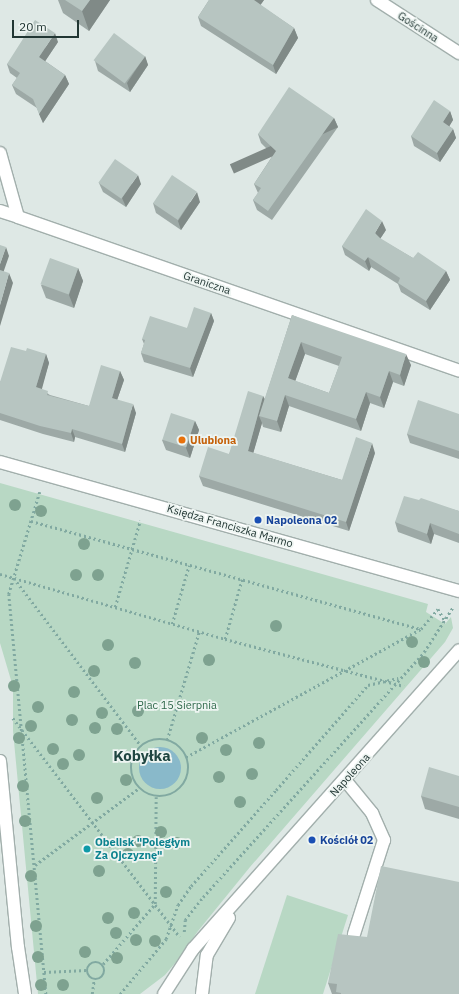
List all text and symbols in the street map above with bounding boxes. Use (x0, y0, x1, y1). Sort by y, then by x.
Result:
street label: Gościnna (395, 9, 441, 45)
scale bar (14, 12, 81, 38)
text: 20 m (19, 19, 47, 34)
street label: Graniczna (182, 269, 232, 297)
place label: Ulubiona (190, 433, 236, 447)
marker: Ulubiona (177, 435, 187, 445)
street label: Księdza Franciszka Marmo (165, 502, 295, 550)
place label: Napoleona 02 (266, 513, 337, 527)
marker: Napoleona 02 (253, 515, 263, 525)
park label: Plac 15 Sierpnia (137, 698, 217, 712)
district label: Kobyłka (113, 747, 171, 765)
street label: Napoleona (327, 751, 373, 799)
place label: Kościół 02 (320, 833, 373, 847)
marker: Kościół 02 (307, 835, 317, 845)
place label: Obelisk "Poległym Za Ojczyznę" (95, 836, 190, 862)
marker: Obelisk "Poległym Za Ojczyznę" (82, 844, 92, 854)

